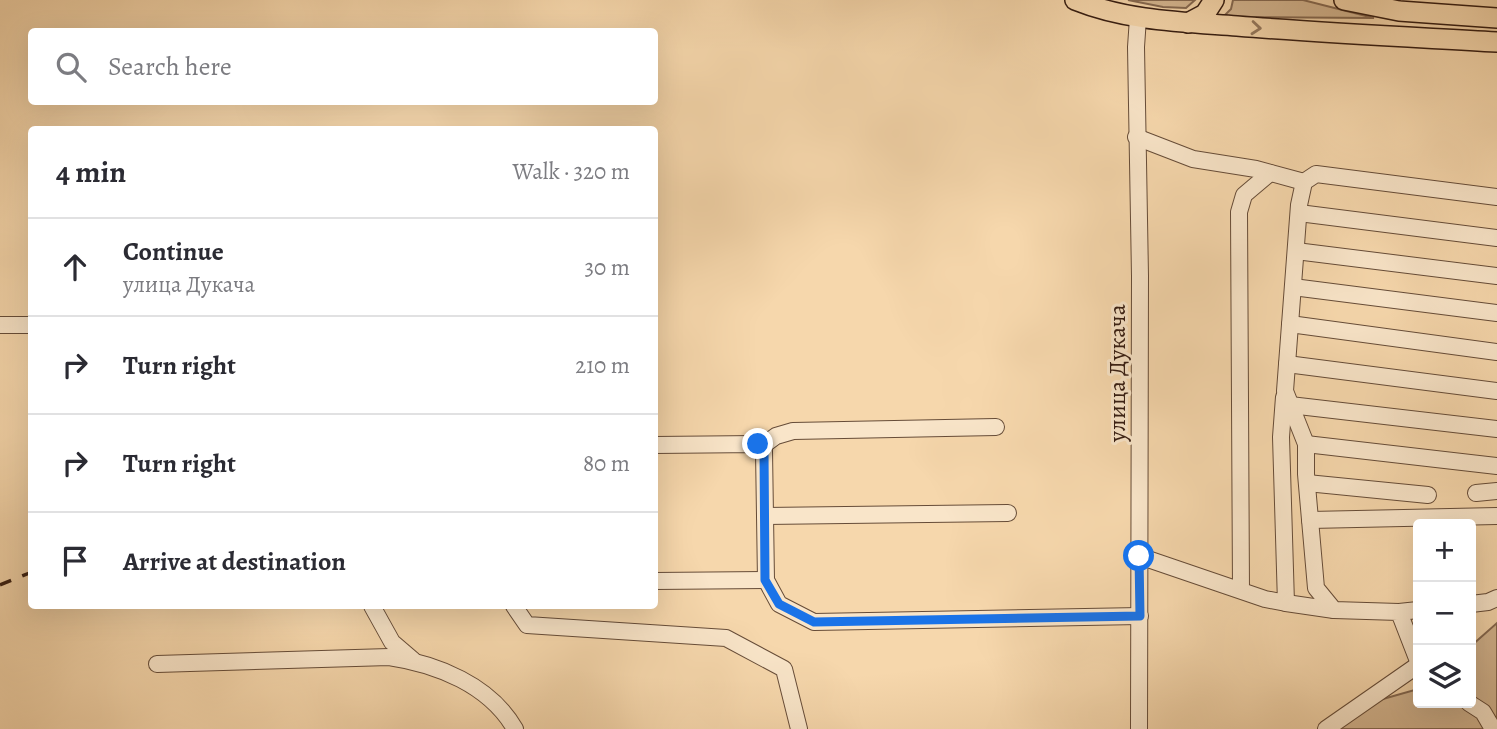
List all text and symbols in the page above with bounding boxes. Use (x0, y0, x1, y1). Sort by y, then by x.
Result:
one-way arrow (1251, 20, 1262, 35)
search box (28, 28, 658, 105)
icon: search (52, 48, 90, 86)
text: Search here (108, 49, 232, 84)
text: 4 min (56, 152, 126, 192)
text: Walk · 320 m (513, 156, 630, 187)
text: Continue (123, 234, 224, 269)
icon: ahead (56, 248, 94, 286)
text: 30 m (584, 252, 630, 283)
text: улица Дукача (123, 269, 255, 300)
street label: улица Дукача (1101, 304, 1133, 443)
icon: right (56, 346, 94, 384)
text: Turn right (123, 348, 236, 383)
text: 210 m (575, 350, 630, 381)
route end (742, 428, 773, 459)
icon: right (56, 444, 94, 482)
text: Turn right (123, 446, 236, 481)
text: 80 m (583, 448, 630, 479)
map controls (1413, 519, 1476, 708)
button: + (1413, 519, 1476, 582)
route start (1123, 540, 1154, 571)
icon: arrive (56, 542, 94, 580)
text: Arrive at destination (123, 544, 346, 579)
button: − (1413, 582, 1476, 645)
button: layers (1413, 645, 1476, 708)

